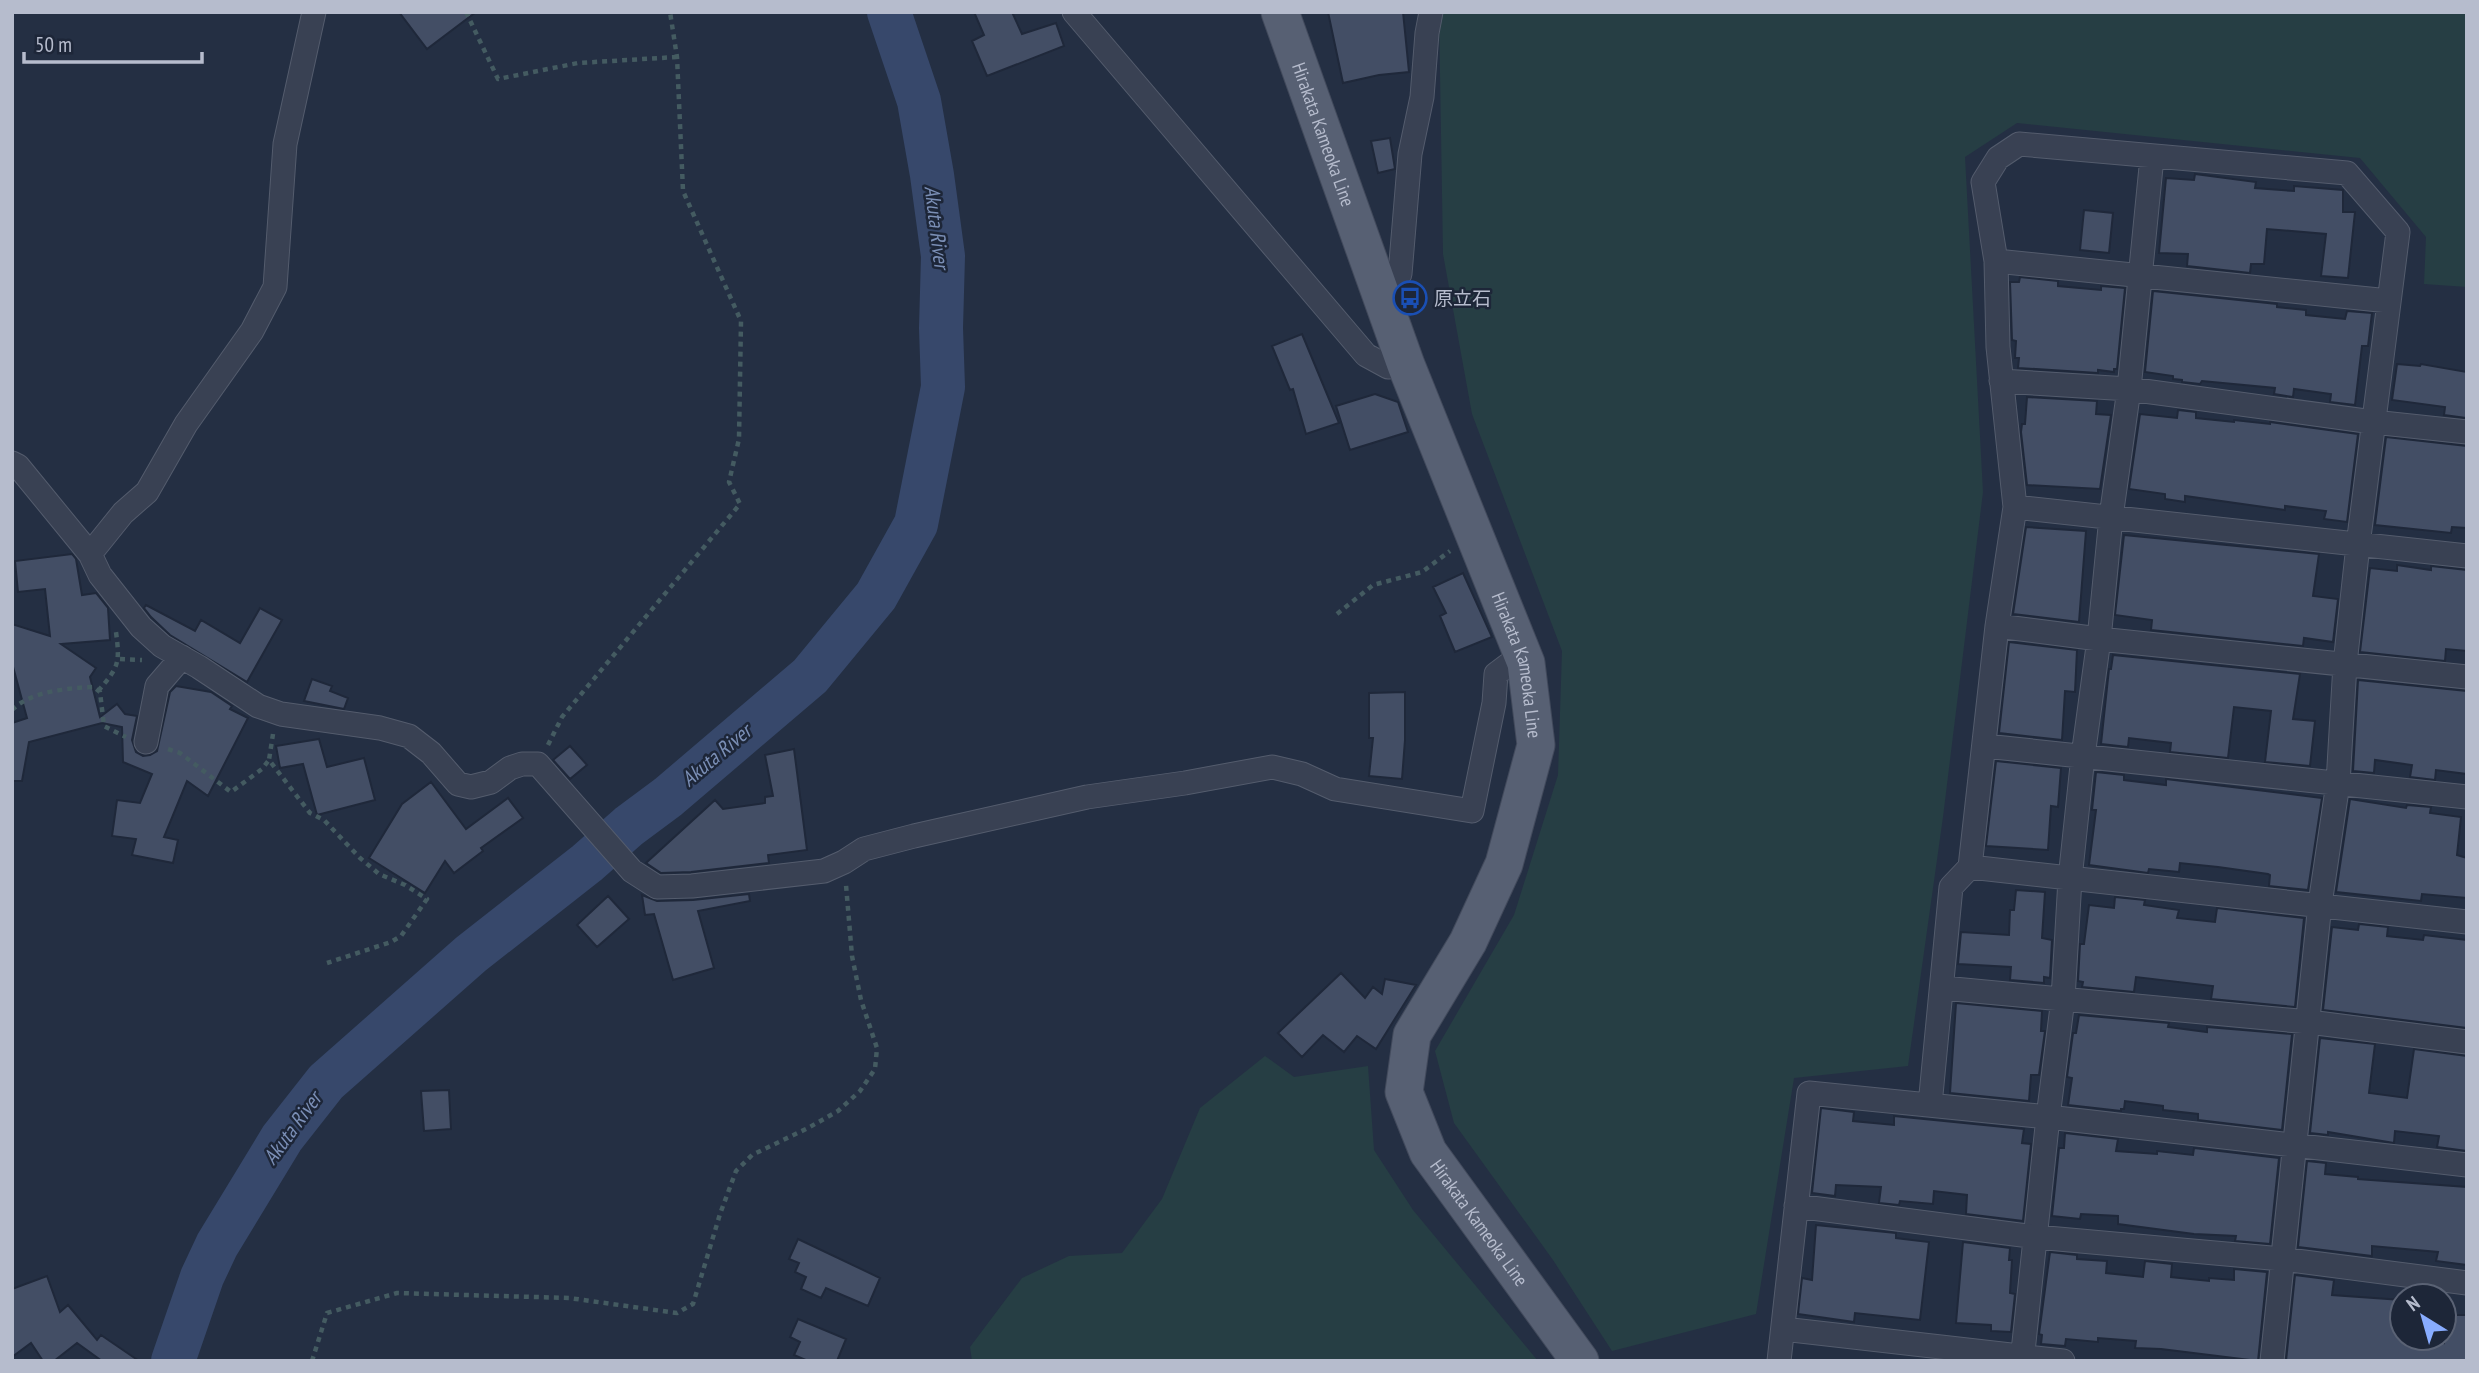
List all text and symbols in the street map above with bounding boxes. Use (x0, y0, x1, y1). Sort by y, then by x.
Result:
scale bar (24, 21, 203, 65)
text: 50 m (35, 31, 72, 58)
street label: Hirakata Kameoka Line (1287, 59, 1360, 210)
water label: Akuta River (919, 184, 956, 273)
bus stop icon: 原立石 (1391, 279, 1429, 317)
place label: 原立石 (1434, 286, 1491, 310)
street label: Hirakata Kameoka Line (1487, 588, 1547, 740)
water label: Akuta River (676, 716, 759, 792)
water label: Akuta River (257, 1084, 329, 1170)
street label: Hirakata Kameoka Line (1425, 1155, 1534, 1291)
north arrow (2388, 1282, 2458, 1352)
text: N (2401, 1291, 2424, 1316)

